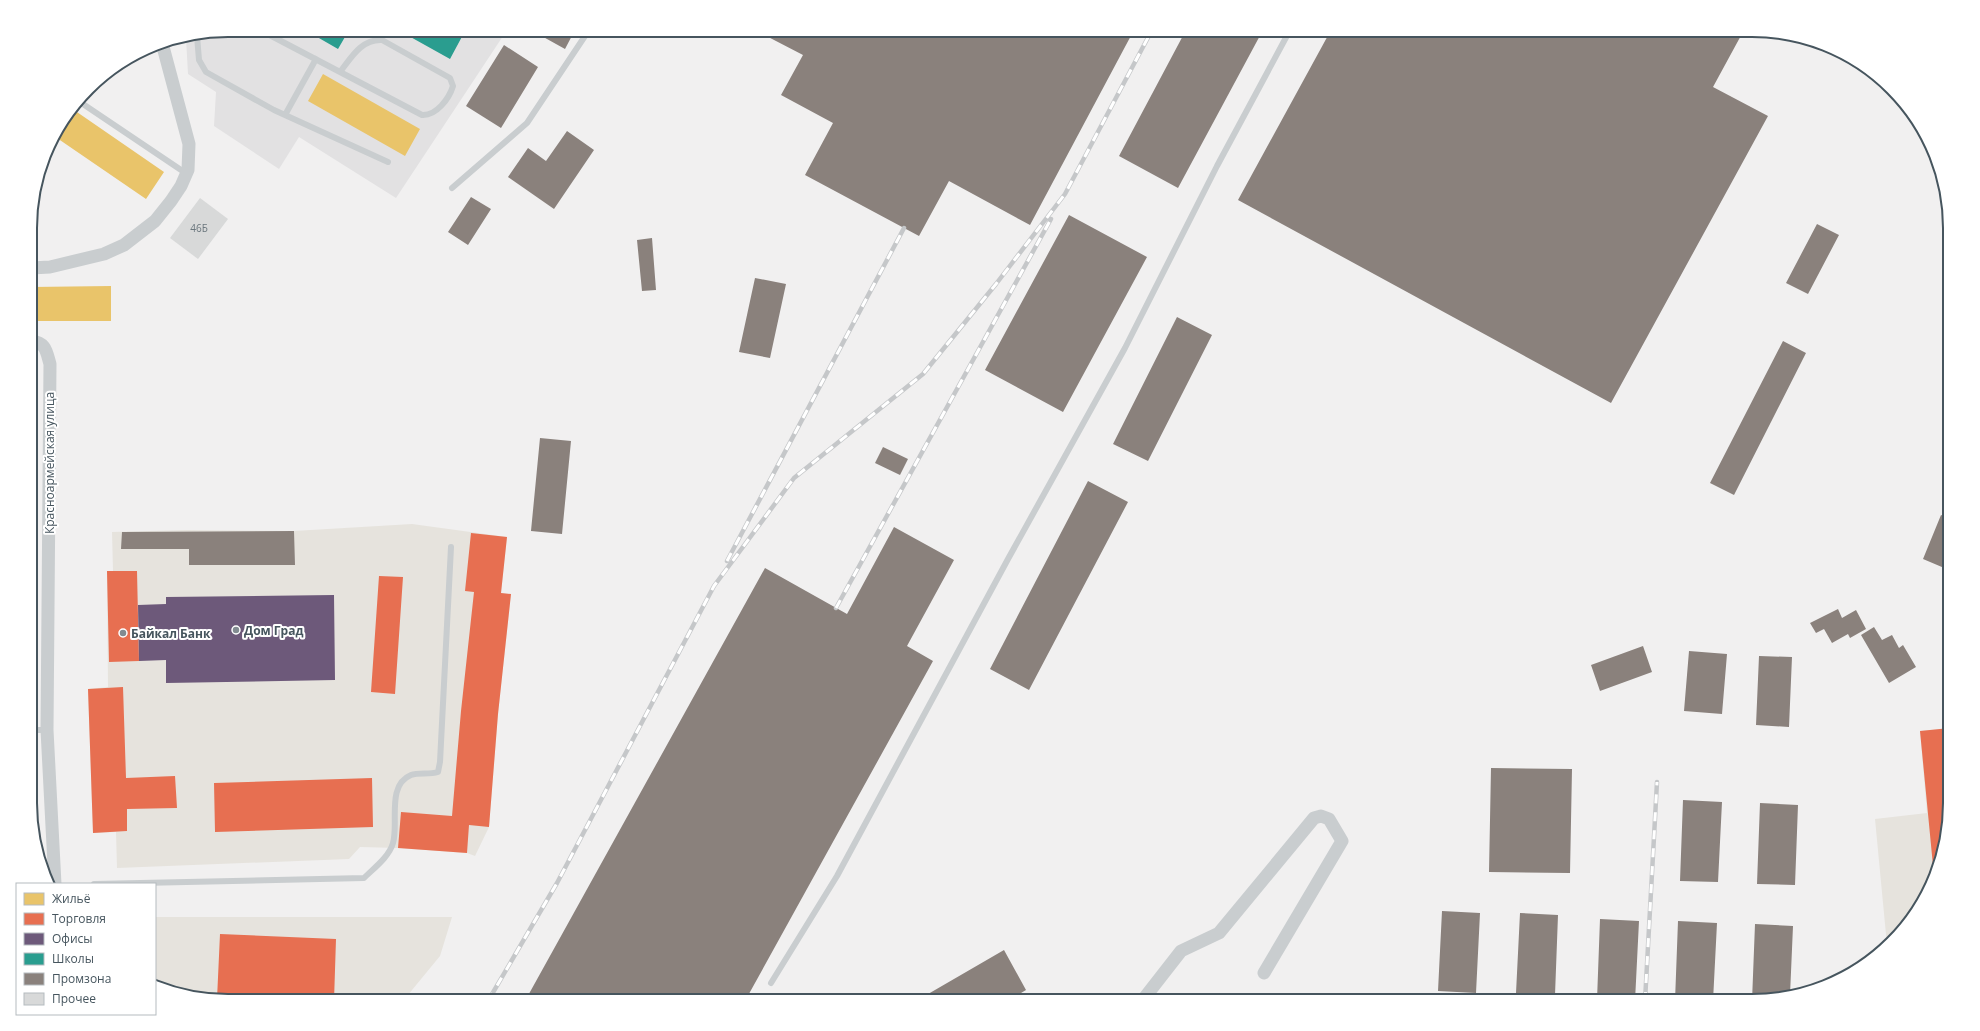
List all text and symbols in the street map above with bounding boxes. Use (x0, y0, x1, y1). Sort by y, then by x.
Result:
house number: 46Б (190, 221, 208, 235)
street label: Красноармейская улица (41, 392, 58, 534)
place label: Дом Град (244, 622, 303, 639)
place label: Байкал Банк (131, 625, 211, 642)
marker: Дом Град (231, 625, 241, 635)
marker: Байкал Банк (118, 628, 128, 638)
legend (16, 883, 156, 1015)
text: Жильё (52, 890, 91, 907)
text: Торговля (52, 910, 106, 927)
text: Офисы (52, 930, 93, 947)
text: Школы (52, 950, 94, 967)
text: Промзона (52, 970, 111, 987)
text: Прочее (52, 990, 96, 1007)

